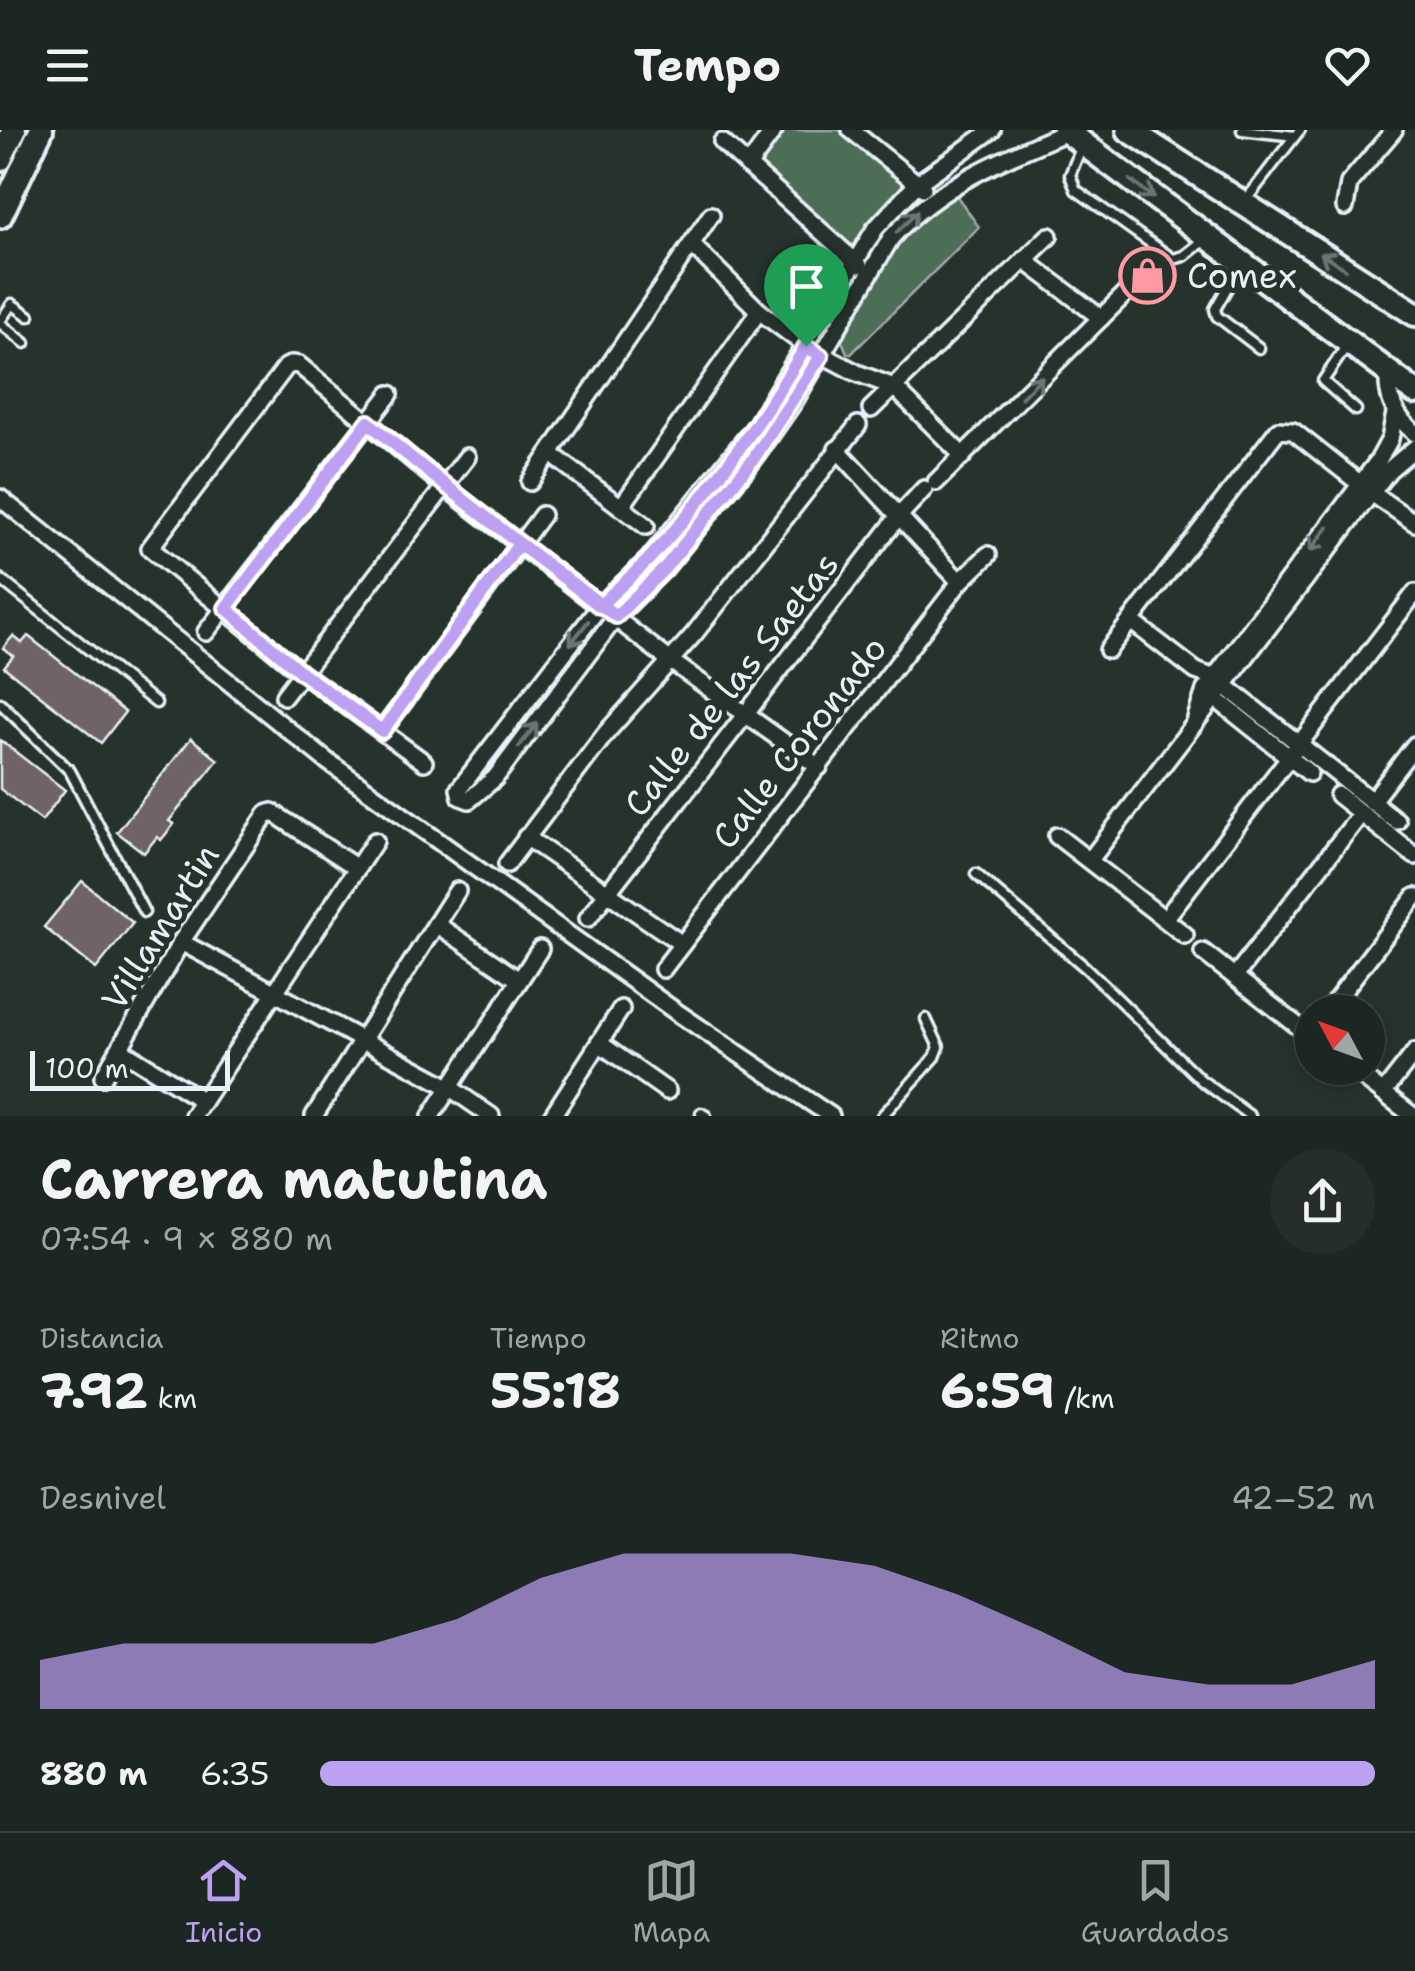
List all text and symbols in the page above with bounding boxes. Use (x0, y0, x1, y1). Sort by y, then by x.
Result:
text: Tempo (634, 35, 781, 95)
icon: menu (40, 38, 95, 93)
icon: heart (1320, 38, 1375, 93)
one-way arrow (1128, 178, 1155, 199)
one-way arrow (894, 210, 919, 235)
pin (764, 244, 849, 347)
shop icon: Comex (1118, 245, 1178, 305)
one-way arrow (1319, 251, 1348, 272)
place label: Comex (1187, 252, 1297, 299)
icon: arrive (779, 259, 834, 314)
one-way arrow (1019, 375, 1043, 399)
one-way arrow (1309, 525, 1330, 552)
street label: Calle de las Saetas (613, 542, 849, 826)
one-way arrow (568, 619, 590, 645)
street label: Calle Coronado (701, 626, 897, 858)
one-way arrow (518, 722, 539, 749)
street label: Villamartin (90, 835, 230, 1019)
north arrow (1295, 995, 1385, 1085)
map controls (1295, 995, 1385, 1085)
scale bar (30, 1046, 230, 1090)
text: 100 m (45, 1049, 129, 1087)
text: Carrera matutina (40, 1142, 548, 1216)
button: share (1270, 1149, 1375, 1254)
text: 07:54 · 9 × 880 m (40, 1217, 333, 1260)
text: Distancia (40, 1319, 163, 1357)
text: Tiempo (490, 1319, 587, 1357)
text: Ritmo (940, 1319, 1020, 1357)
text: 7.92 (40, 1357, 148, 1424)
text: 55:18 (490, 1357, 621, 1424)
text: 6:59 (940, 1357, 1055, 1424)
text: km (148, 1379, 197, 1417)
text: /km (1055, 1379, 1115, 1417)
text: Desnivel (40, 1476, 166, 1519)
text: 42–52 m (1231, 1476, 1375, 1519)
text: 880 m (40, 1752, 147, 1795)
text: 6:35 (200, 1752, 269, 1795)
tab: Inicio (185, 1853, 262, 1951)
tab: Mapa (633, 1853, 710, 1951)
tab: Guardados (1081, 1853, 1230, 1951)

